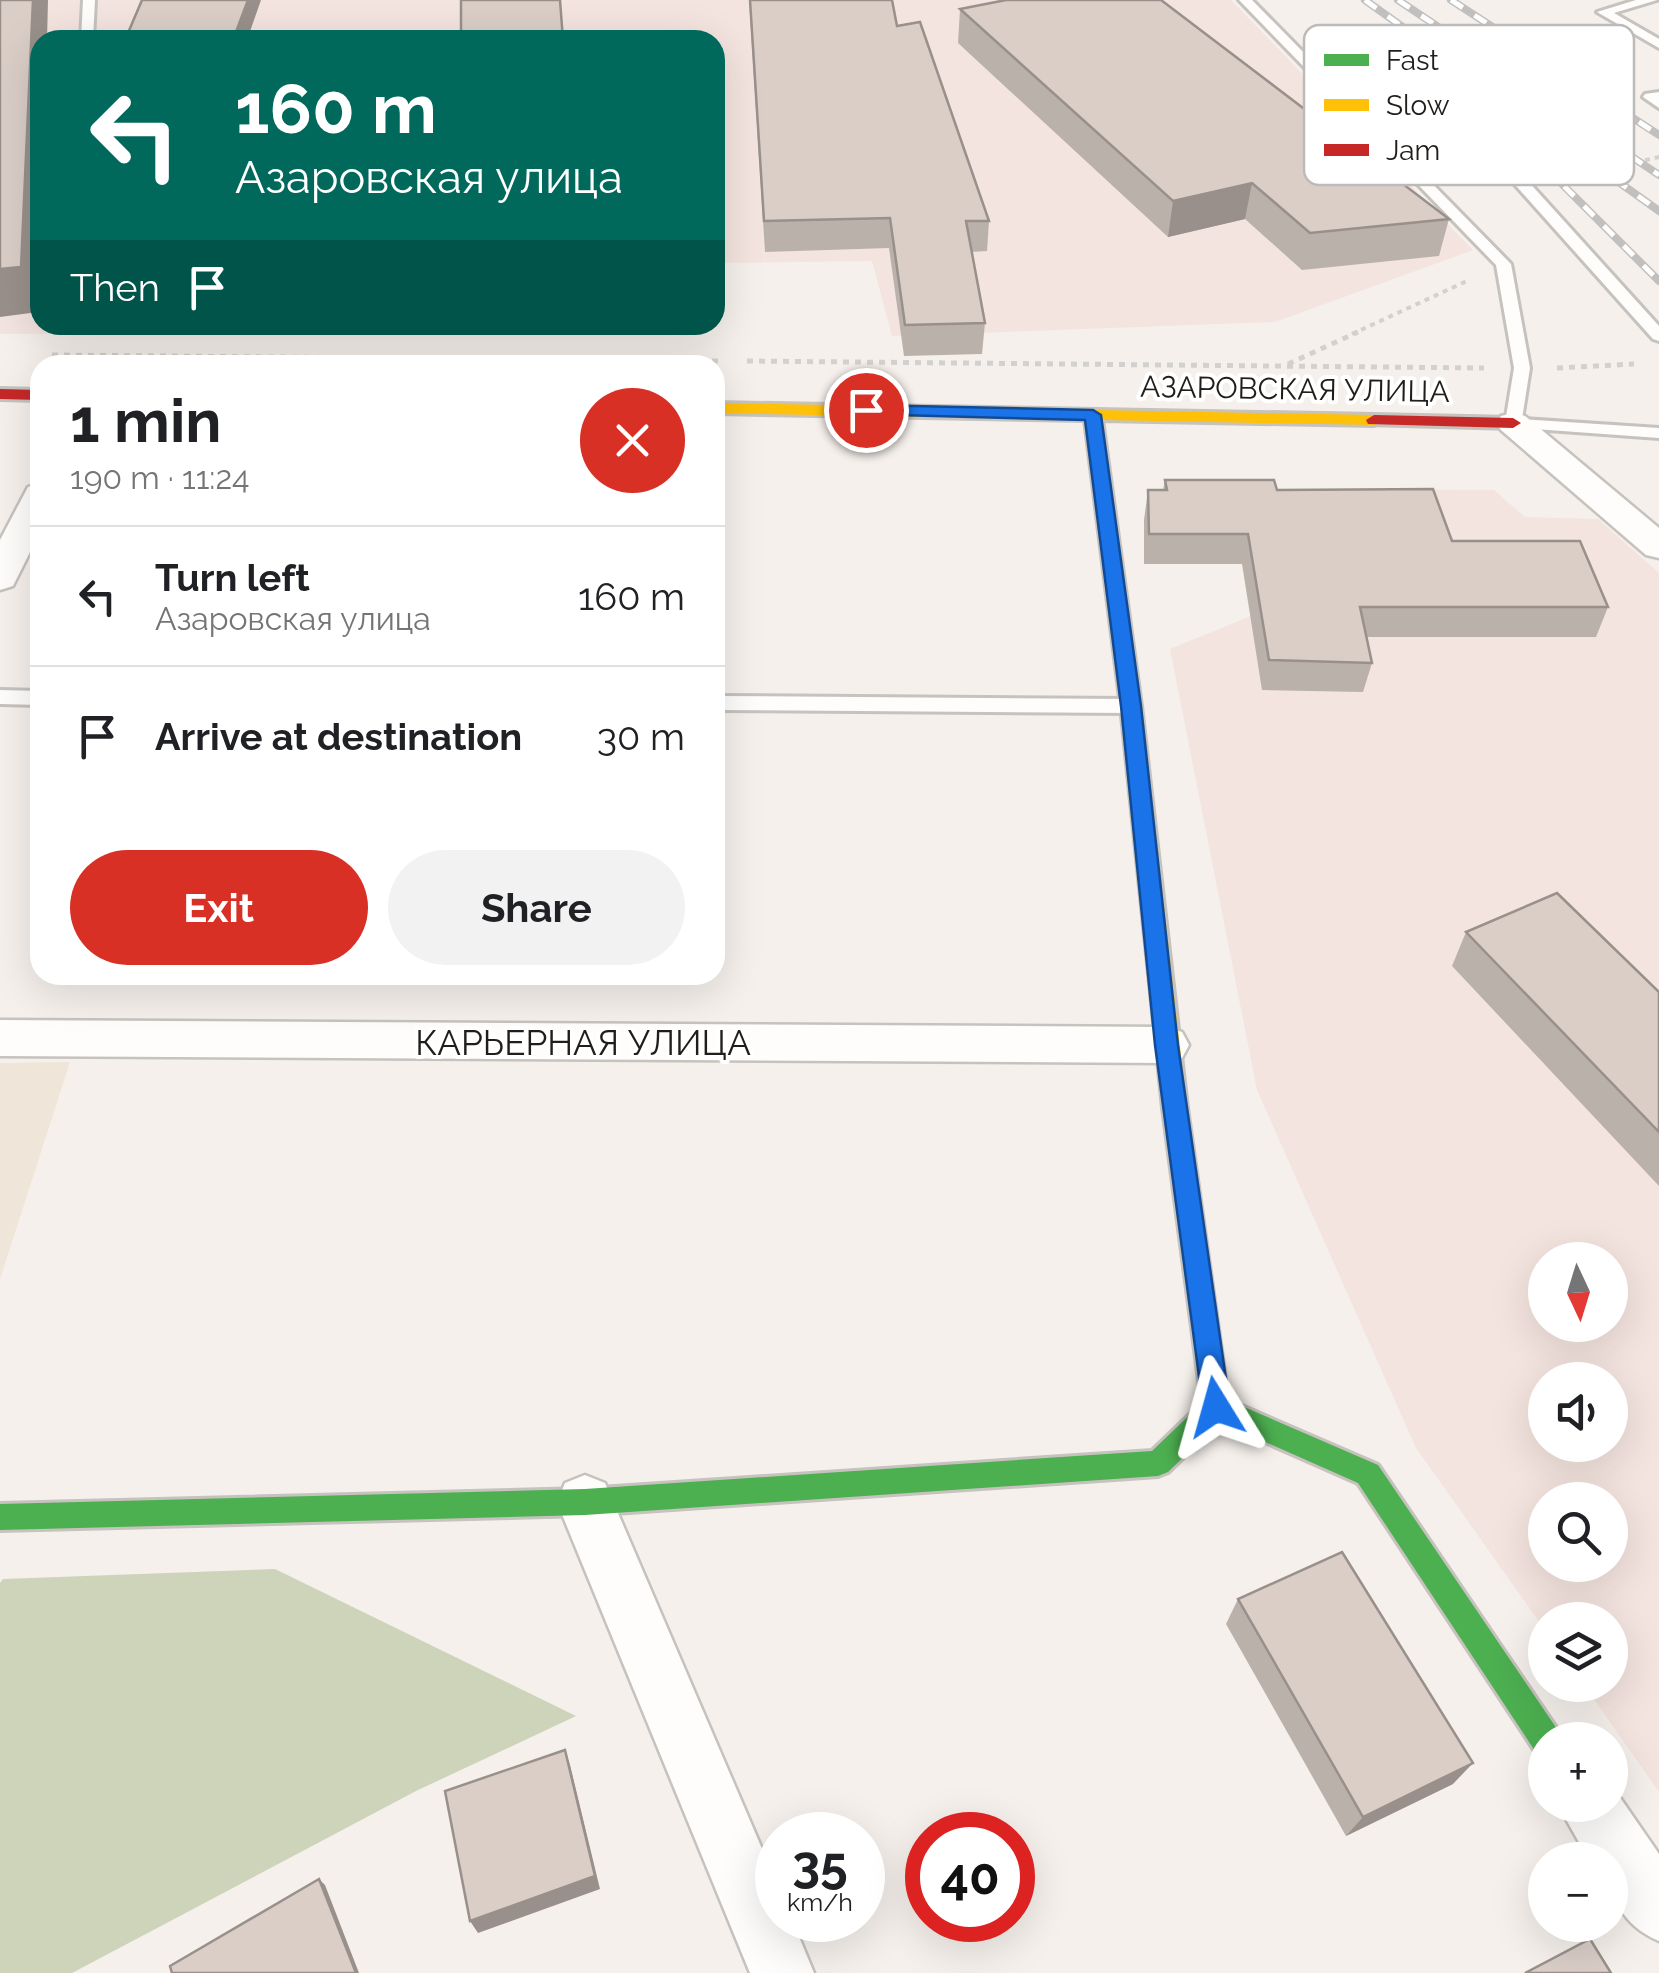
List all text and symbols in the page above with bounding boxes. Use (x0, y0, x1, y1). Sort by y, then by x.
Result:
legend (1304, 25, 1634, 185)
text: Fast (1386, 44, 1439, 77)
text: 160 m (235, 67, 437, 149)
icon: left (70, 70, 200, 200)
text: Slow (1386, 89, 1450, 122)
text: Jam (1386, 134, 1440, 167)
text: Азаровская улица (235, 151, 623, 204)
icon: arrive (180, 260, 235, 315)
text: Then (70, 265, 160, 310)
pin (824, 368, 909, 453)
street label: АЗАРОВСКАЯ УЛИЦА (1140, 369, 1450, 409)
icon: arrive (839, 383, 894, 438)
text: 1 min (70, 386, 221, 456)
button: close (580, 388, 685, 493)
text: 190 m · 11:24 (70, 459, 250, 496)
text: Turn left (155, 555, 310, 600)
icon: left (70, 569, 125, 624)
text: 160 m (578, 574, 685, 619)
text: Азаровская улица (155, 600, 431, 637)
icon: arrive (70, 709, 125, 764)
text: Arrive at destination (155, 714, 522, 759)
text: 30 m (597, 714, 685, 759)
button: Exit (70, 850, 368, 965)
button: Share (388, 850, 685, 965)
street label: КАРЬЕРНАЯ УЛИЦА (415, 1022, 751, 1063)
north arrow (1528, 1242, 1628, 1342)
map controls (1528, 1242, 1628, 1942)
position arrow (1164, 1355, 1268, 1459)
button: sound (1528, 1362, 1628, 1462)
button: search (1528, 1482, 1628, 1582)
button: layers (1528, 1602, 1628, 1702)
button: + (1528, 1722, 1628, 1822)
speed limit sign: 40 (905, 1812, 1035, 1942)
text: 35 (792, 1835, 848, 1894)
button: − (1528, 1842, 1628, 1942)
text: km/h (787, 1887, 853, 1917)

